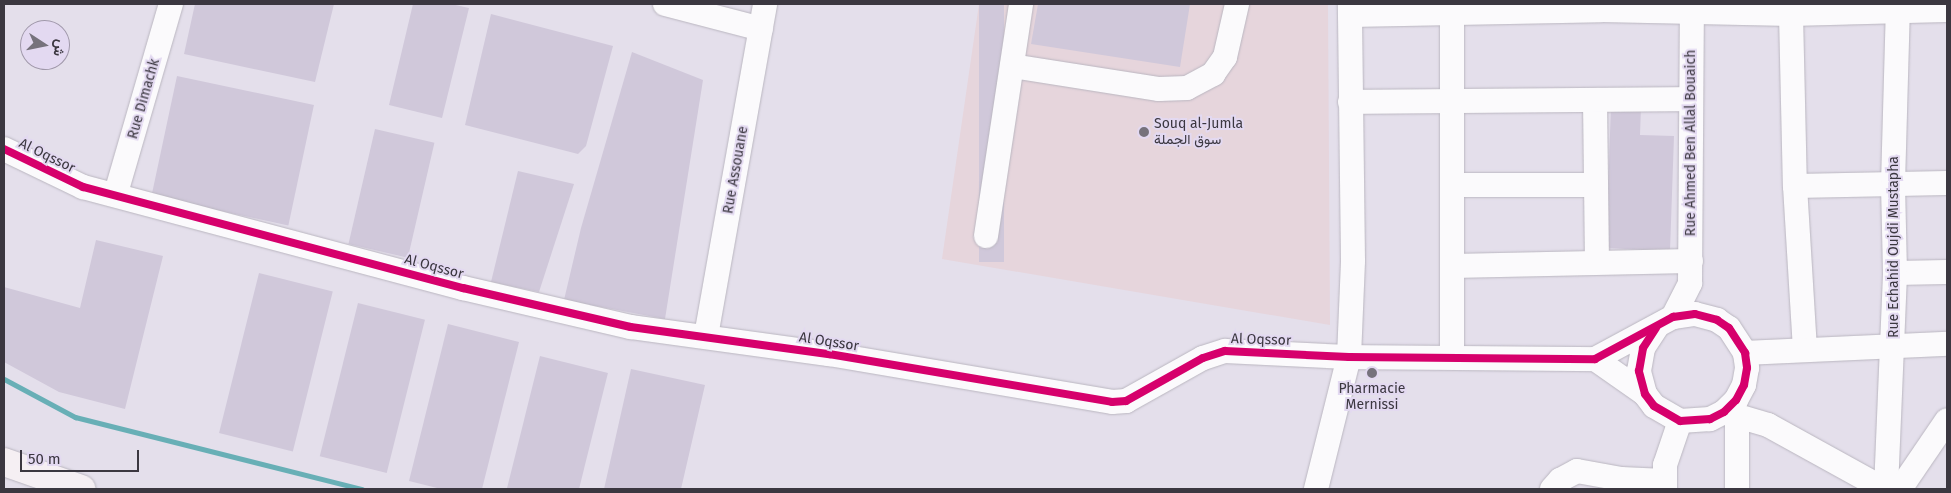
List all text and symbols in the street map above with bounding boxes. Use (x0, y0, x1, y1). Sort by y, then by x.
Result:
north arrow (20, 20, 70, 70)
text: ش (49, 38, 69, 58)
street label: Rue Ahmed Ben Allal Bouaich (1683, 50, 1699, 236)
street label: Rue Dimachk (125, 57, 163, 141)
place label: Souq al-Jumla سوق الجملة (1154, 116, 1243, 148)
street label: Rue Assouane (720, 125, 752, 215)
marker: Souq al-Jumla سوق الجملة (1138, 126, 1150, 138)
street label: Al Oqssor (16, 135, 78, 177)
street label: Rue Echahid Oujdi Mustapha (1886, 156, 1902, 338)
street label: Al Oqssor (403, 251, 465, 283)
street label: Al Oqssor (798, 329, 860, 355)
street label: Al Oqssor (1231, 331, 1291, 349)
marker: Pharmacie Mernissi (1366, 367, 1378, 379)
place label: Pharmacie Mernissi (1339, 381, 1405, 414)
scale bar (22, 440, 141, 472)
text: 50 m (28, 450, 61, 468)

